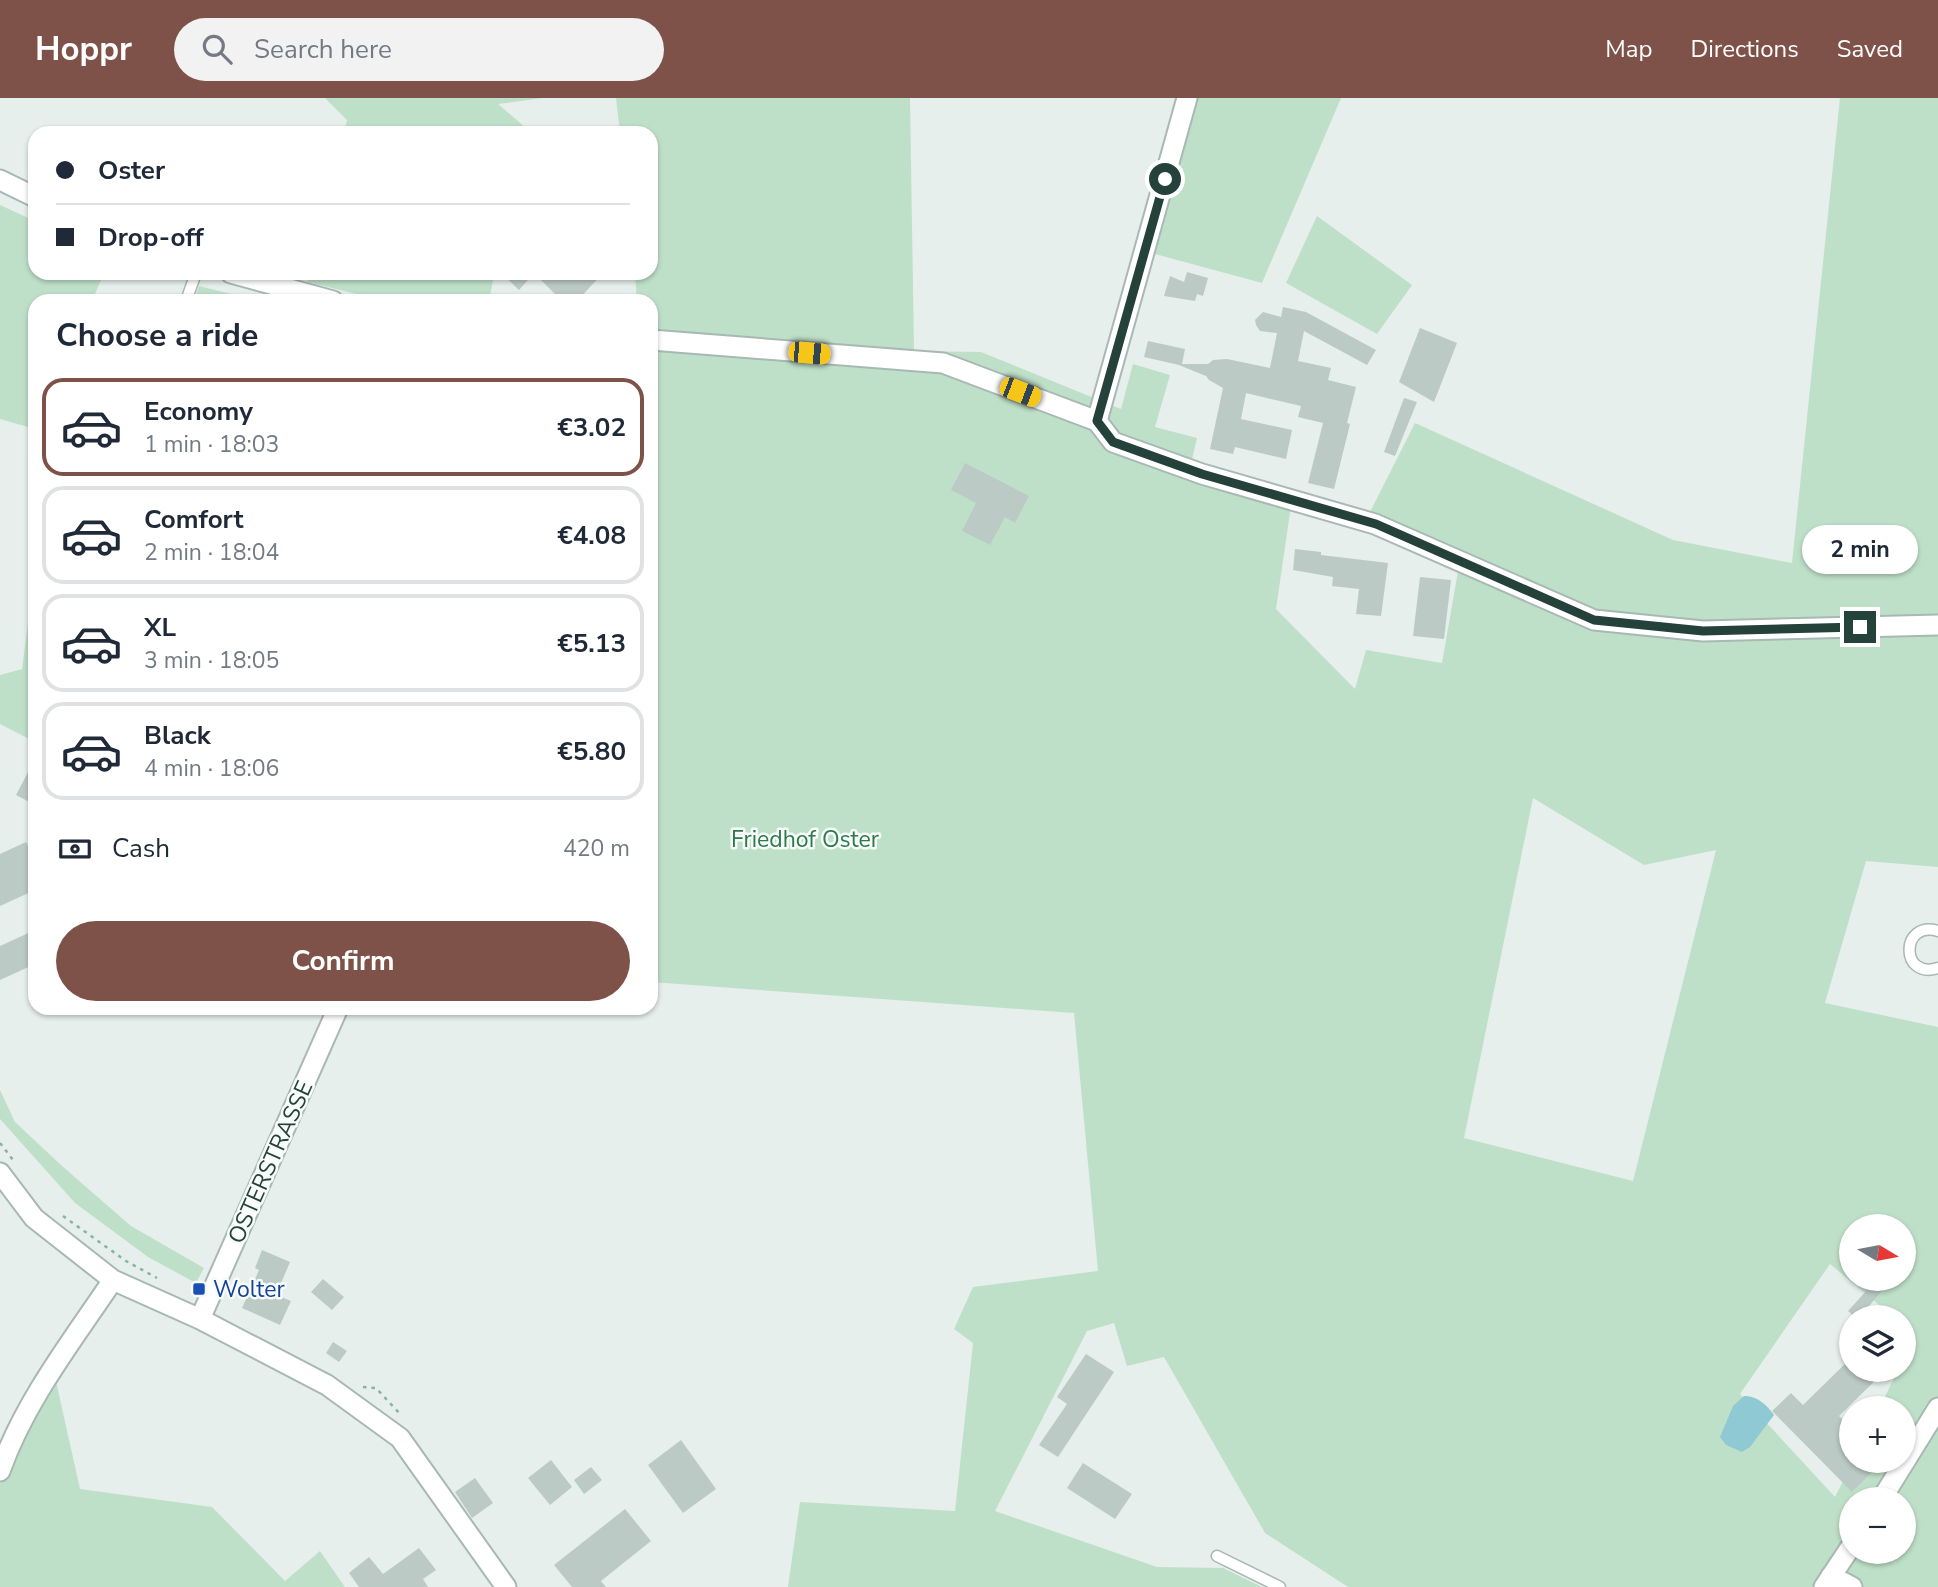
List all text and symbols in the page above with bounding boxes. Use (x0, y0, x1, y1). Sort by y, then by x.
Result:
search box (174, 18, 664, 81)
text: Hoppr (35, 27, 132, 72)
icon: search (198, 30, 236, 68)
text: Search here (254, 32, 392, 67)
text: Map (1605, 33, 1652, 65)
text: Directions (1690, 33, 1799, 65)
text: Saved (1837, 33, 1903, 65)
text: Oster (98, 153, 165, 188)
route start (1149, 163, 1181, 195)
text: Drop-off (98, 220, 204, 255)
text: Choose a ride (56, 314, 258, 357)
car (788, 341, 831, 365)
car (997, 375, 1044, 409)
text: Economy (144, 394, 253, 429)
icon: car (60, 396, 123, 459)
text: €3.02 (557, 410, 626, 445)
text: 1 min · 18:03 (144, 429, 279, 460)
text: Comfort (144, 502, 244, 537)
icon: car (60, 504, 123, 567)
text: €4.08 (557, 518, 626, 553)
callout: 2 min (1802, 526, 1918, 574)
text: 2 min (1830, 534, 1890, 565)
text: 2 min · 18:04 (144, 537, 279, 568)
text: XL (144, 610, 176, 645)
route end (1844, 611, 1876, 643)
icon: car (60, 612, 123, 675)
text: €5.13 (557, 626, 626, 661)
text: 3 min · 18:05 (144, 645, 279, 676)
text: Black (144, 718, 211, 753)
icon: car (60, 720, 123, 783)
text: €5.80 (557, 734, 626, 769)
text: 4 min · 18:06 (144, 753, 279, 784)
park label: Friedhof Oster (731, 824, 880, 855)
icon: cash (56, 830, 94, 868)
text: Cash (112, 831, 170, 866)
text: 420 m (563, 833, 630, 864)
button: Confirm (56, 921, 630, 1001)
street label: OSTERSTRASSE (221, 1076, 320, 1249)
north arrow (1839, 1214, 1916, 1292)
map controls (1839, 1214, 1916, 1564)
place label: Wolter (213, 1274, 286, 1305)
marker: Wolter (191, 1281, 207, 1297)
button: layers (1839, 1305, 1916, 1382)
button: + (1839, 1396, 1916, 1473)
button: − (1839, 1487, 1916, 1564)

